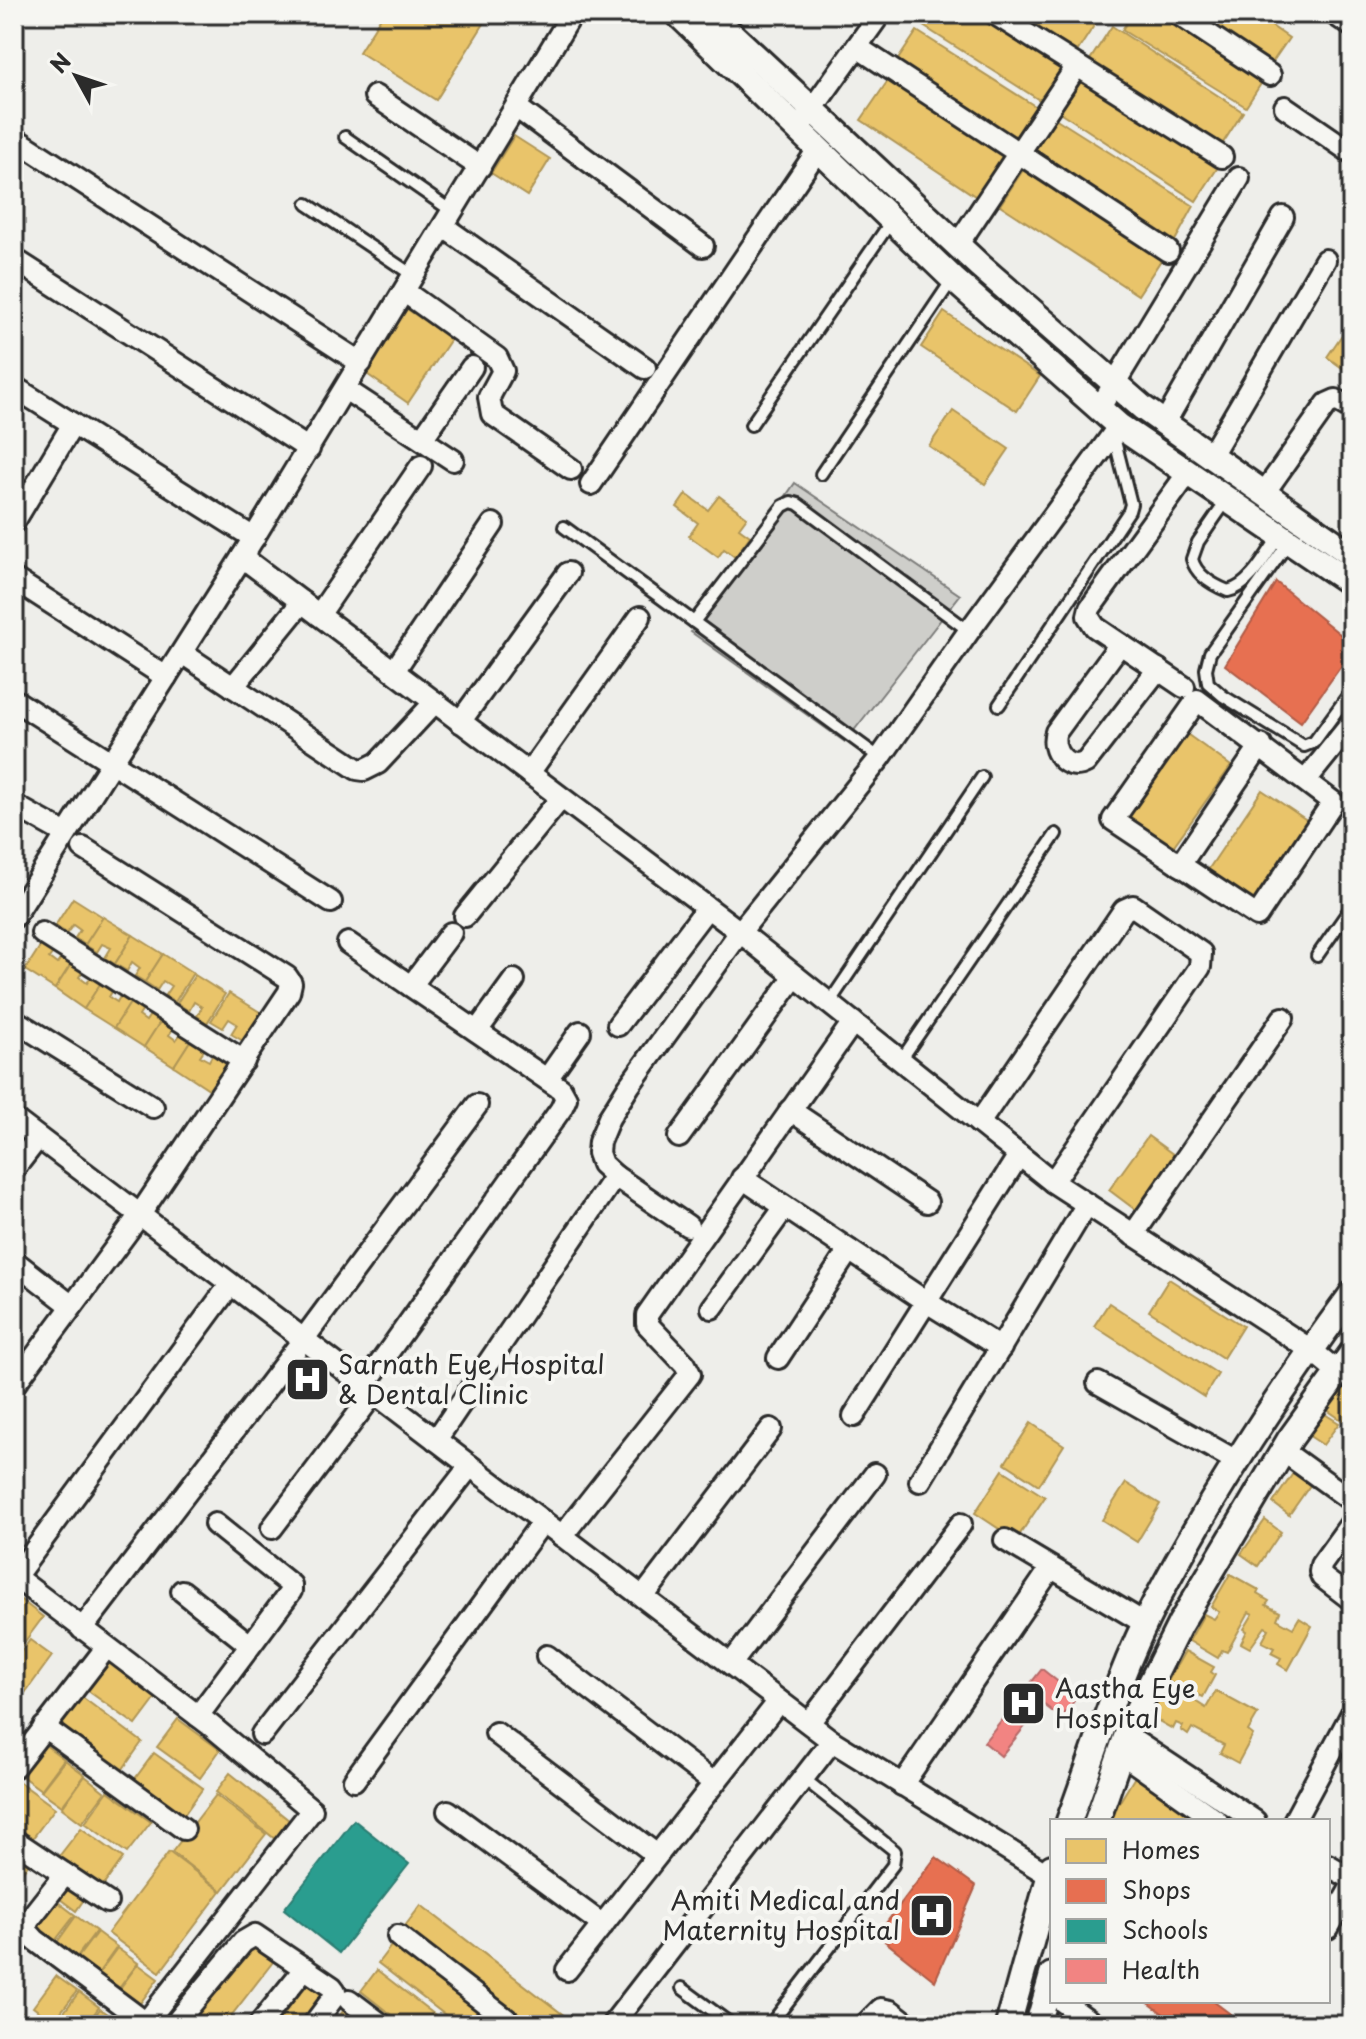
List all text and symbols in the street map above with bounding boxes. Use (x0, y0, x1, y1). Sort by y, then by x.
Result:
north arrow (36, 36, 116, 116)
text: N (41, 45, 78, 79)
place label: Sarnath Eye Hospital & Dental Clinic (338, 1344, 605, 1413)
hospital icon: Sarnath Eye Hospital & Dental Clinic (283, 1356, 331, 1404)
place label: Aastha Eye Hospital (1055, 1668, 1196, 1737)
hospital icon: Aastha Eye Hospital (1000, 1680, 1048, 1728)
legend (1050, 1819, 1330, 2003)
text: Homes (1122, 1831, 1200, 1867)
text: Shops (1122, 1871, 1191, 1907)
place label: Amiti Medical and Maternity Hospital (663, 1880, 900, 1949)
hospital icon: Amiti Medical and Maternity Hospital (907, 1892, 955, 1940)
text: Schools (1122, 1911, 1208, 1947)
text: Health (1122, 1951, 1200, 1987)

